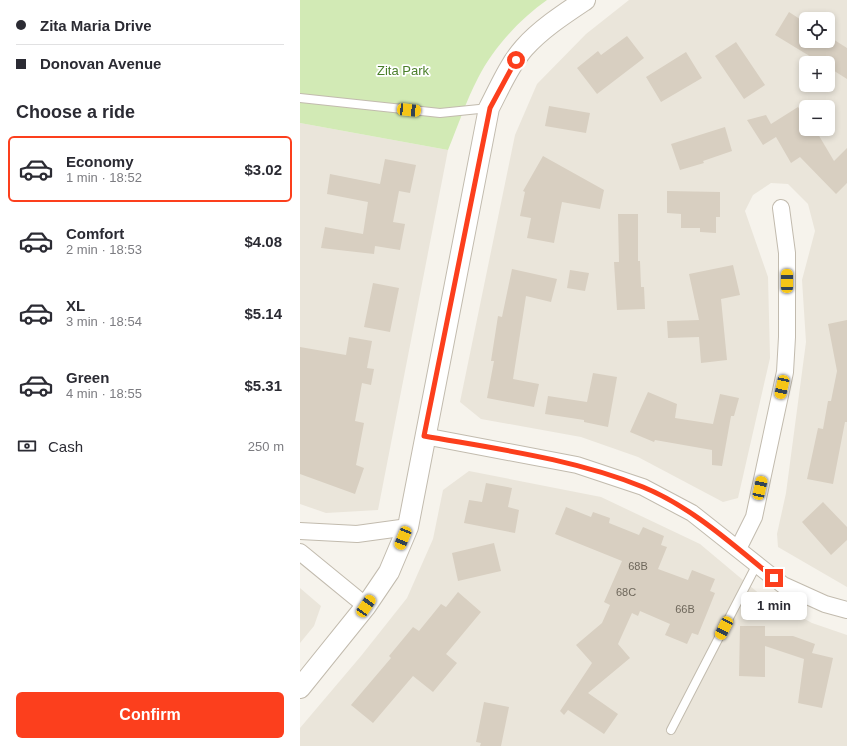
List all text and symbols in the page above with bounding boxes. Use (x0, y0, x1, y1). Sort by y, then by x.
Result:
map controls (799, 12, 835, 136)
button: locate (799, 12, 835, 48)
text: Zita Maria Drive (40, 17, 152, 34)
route start (507, 51, 525, 69)
text: Donovan Avenue (40, 55, 161, 72)
button: + (799, 56, 835, 92)
park label: Zita Park (377, 63, 430, 78)
button: − (799, 100, 835, 136)
text: Choose a ride (16, 102, 135, 122)
car (396, 103, 422, 117)
icon: car (18, 151, 54, 187)
text: Economy (66, 153, 134, 170)
text: $3.02 (244, 161, 282, 178)
text: 1 min · 18:52 (66, 170, 142, 185)
icon: car (18, 223, 54, 259)
text: Comfort (66, 225, 124, 242)
text: $4.08 (244, 233, 282, 250)
text: 2 min · 18:53 (66, 242, 142, 257)
car (781, 269, 793, 293)
icon: car (18, 295, 54, 331)
text: XL (66, 297, 85, 314)
text: $5.14 (244, 305, 282, 322)
text: 3 min · 18:54 (66, 314, 142, 329)
icon: car (18, 367, 54, 403)
text: Green (66, 369, 109, 386)
car (774, 374, 790, 400)
text: $5.31 (244, 377, 282, 394)
text: 4 min · 18:55 (66, 386, 142, 401)
icon: cash (16, 435, 38, 457)
text: Cash (48, 438, 83, 455)
text: 250 m (248, 439, 284, 454)
car (752, 475, 768, 501)
car (393, 525, 413, 551)
house number: 68B (628, 560, 648, 572)
route end (765, 569, 783, 587)
house number: 68C (616, 586, 636, 598)
callout: 1 min (741, 592, 807, 620)
car (354, 593, 378, 619)
text: 1 min (757, 598, 791, 613)
house number: 66B (675, 603, 695, 615)
car (713, 615, 735, 641)
button: Confirm (16, 692, 284, 738)

